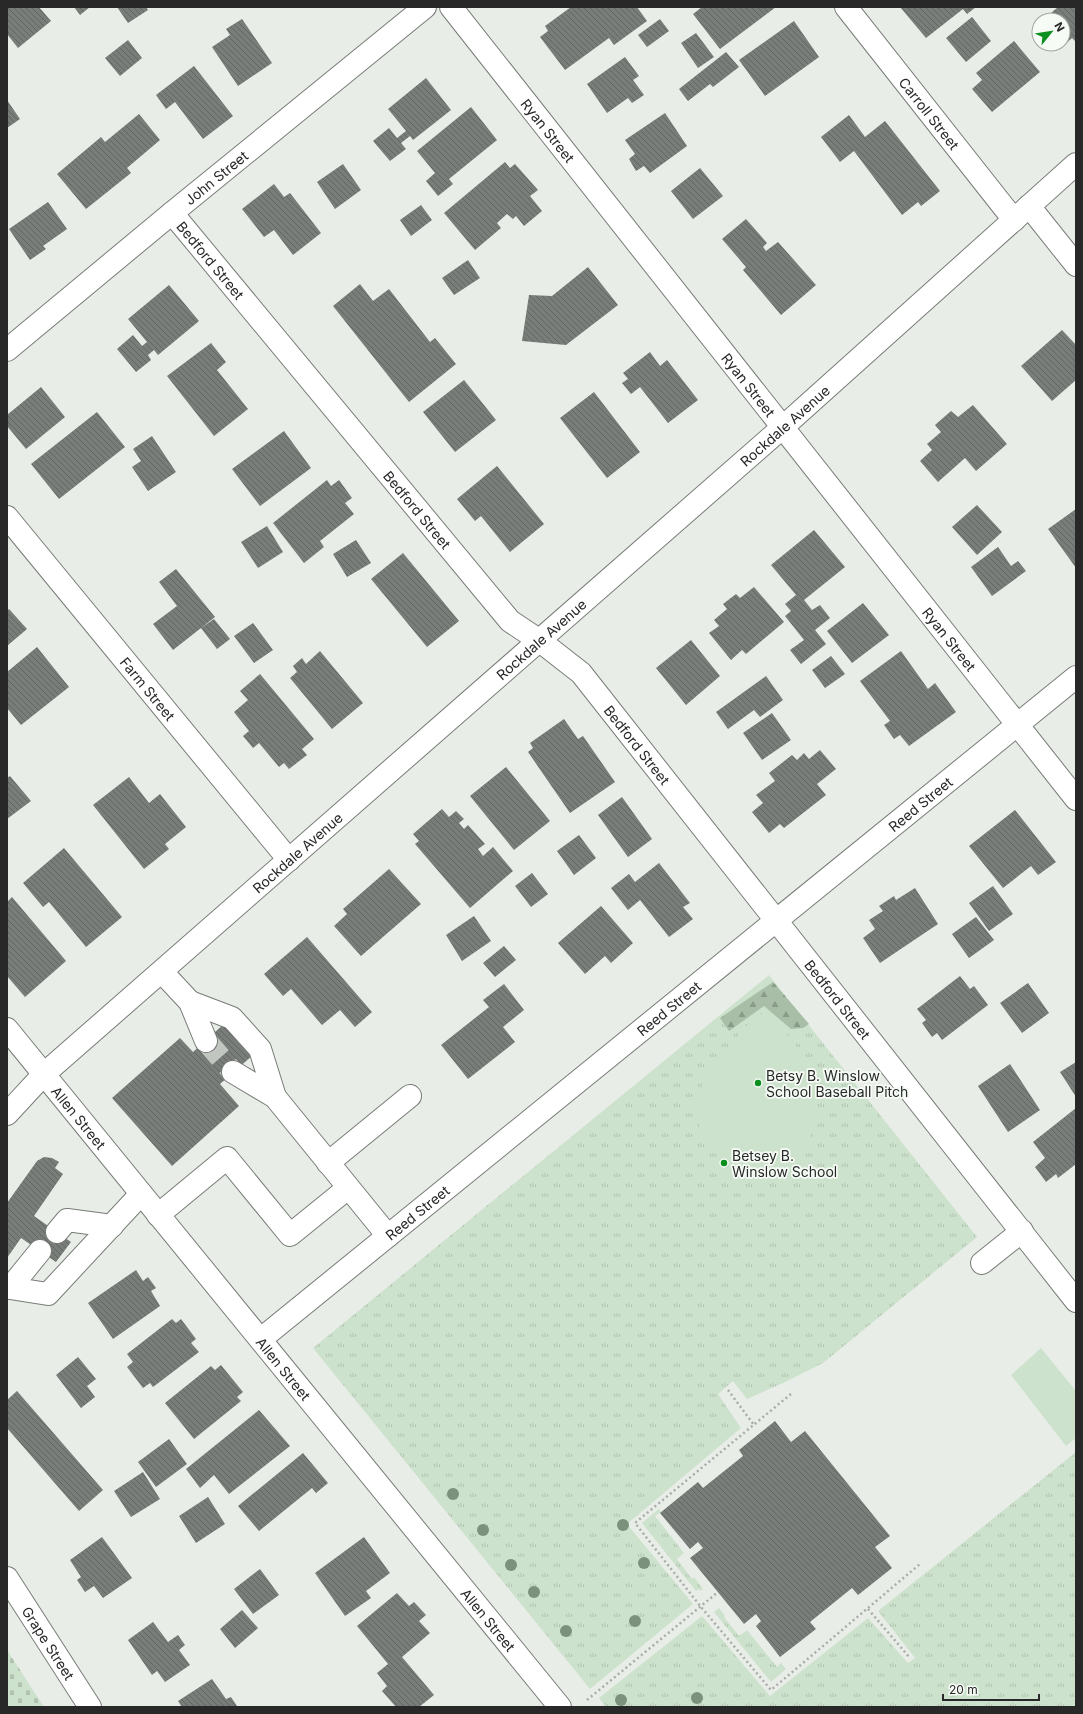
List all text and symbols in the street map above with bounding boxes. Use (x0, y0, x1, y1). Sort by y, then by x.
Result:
north arrow (1031, 12, 1071, 52)
text: N (1052, 20, 1068, 34)
street label: Carroll Street (896, 73, 964, 153)
street label: Ryan Street (518, 95, 579, 166)
street label: John Street (181, 146, 251, 208)
street label: Bedford Street (174, 217, 248, 303)
street label: Ryan Street (719, 349, 780, 420)
street label: Rockdale Avenue (736, 381, 833, 469)
street label: Bedford Street (380, 467, 455, 552)
street label: Rockdale Avenue (493, 595, 589, 683)
street label: Ryan Street (919, 604, 980, 675)
street label: Farm Street (117, 653, 179, 724)
street label: Bedford Street (601, 702, 674, 788)
street label: Reed Street (885, 773, 956, 835)
street label: Rockdale Avenue (249, 808, 346, 896)
street label: Bedford Street (802, 956, 875, 1042)
street label: Reed Street (633, 977, 704, 1039)
place label: Betsy B. Winslow School Baseball Pitch (766, 1067, 908, 1100)
marker: Betsy B. Winslow School Baseball Pitch (753, 1078, 763, 1088)
street label: Allen Street (48, 1082, 110, 1153)
place label: Betsey B. Winslow School (732, 1147, 837, 1180)
marker: Betsey B. Winslow School (719, 1158, 729, 1168)
street label: Reed Street (382, 1181, 453, 1243)
street label: Allen Street (253, 1333, 315, 1404)
street label: Allen Street (458, 1585, 520, 1655)
street label: Grape Street (19, 1603, 79, 1683)
scale bar (943, 1676, 1039, 1702)
text: 20 m (949, 1682, 978, 1697)

